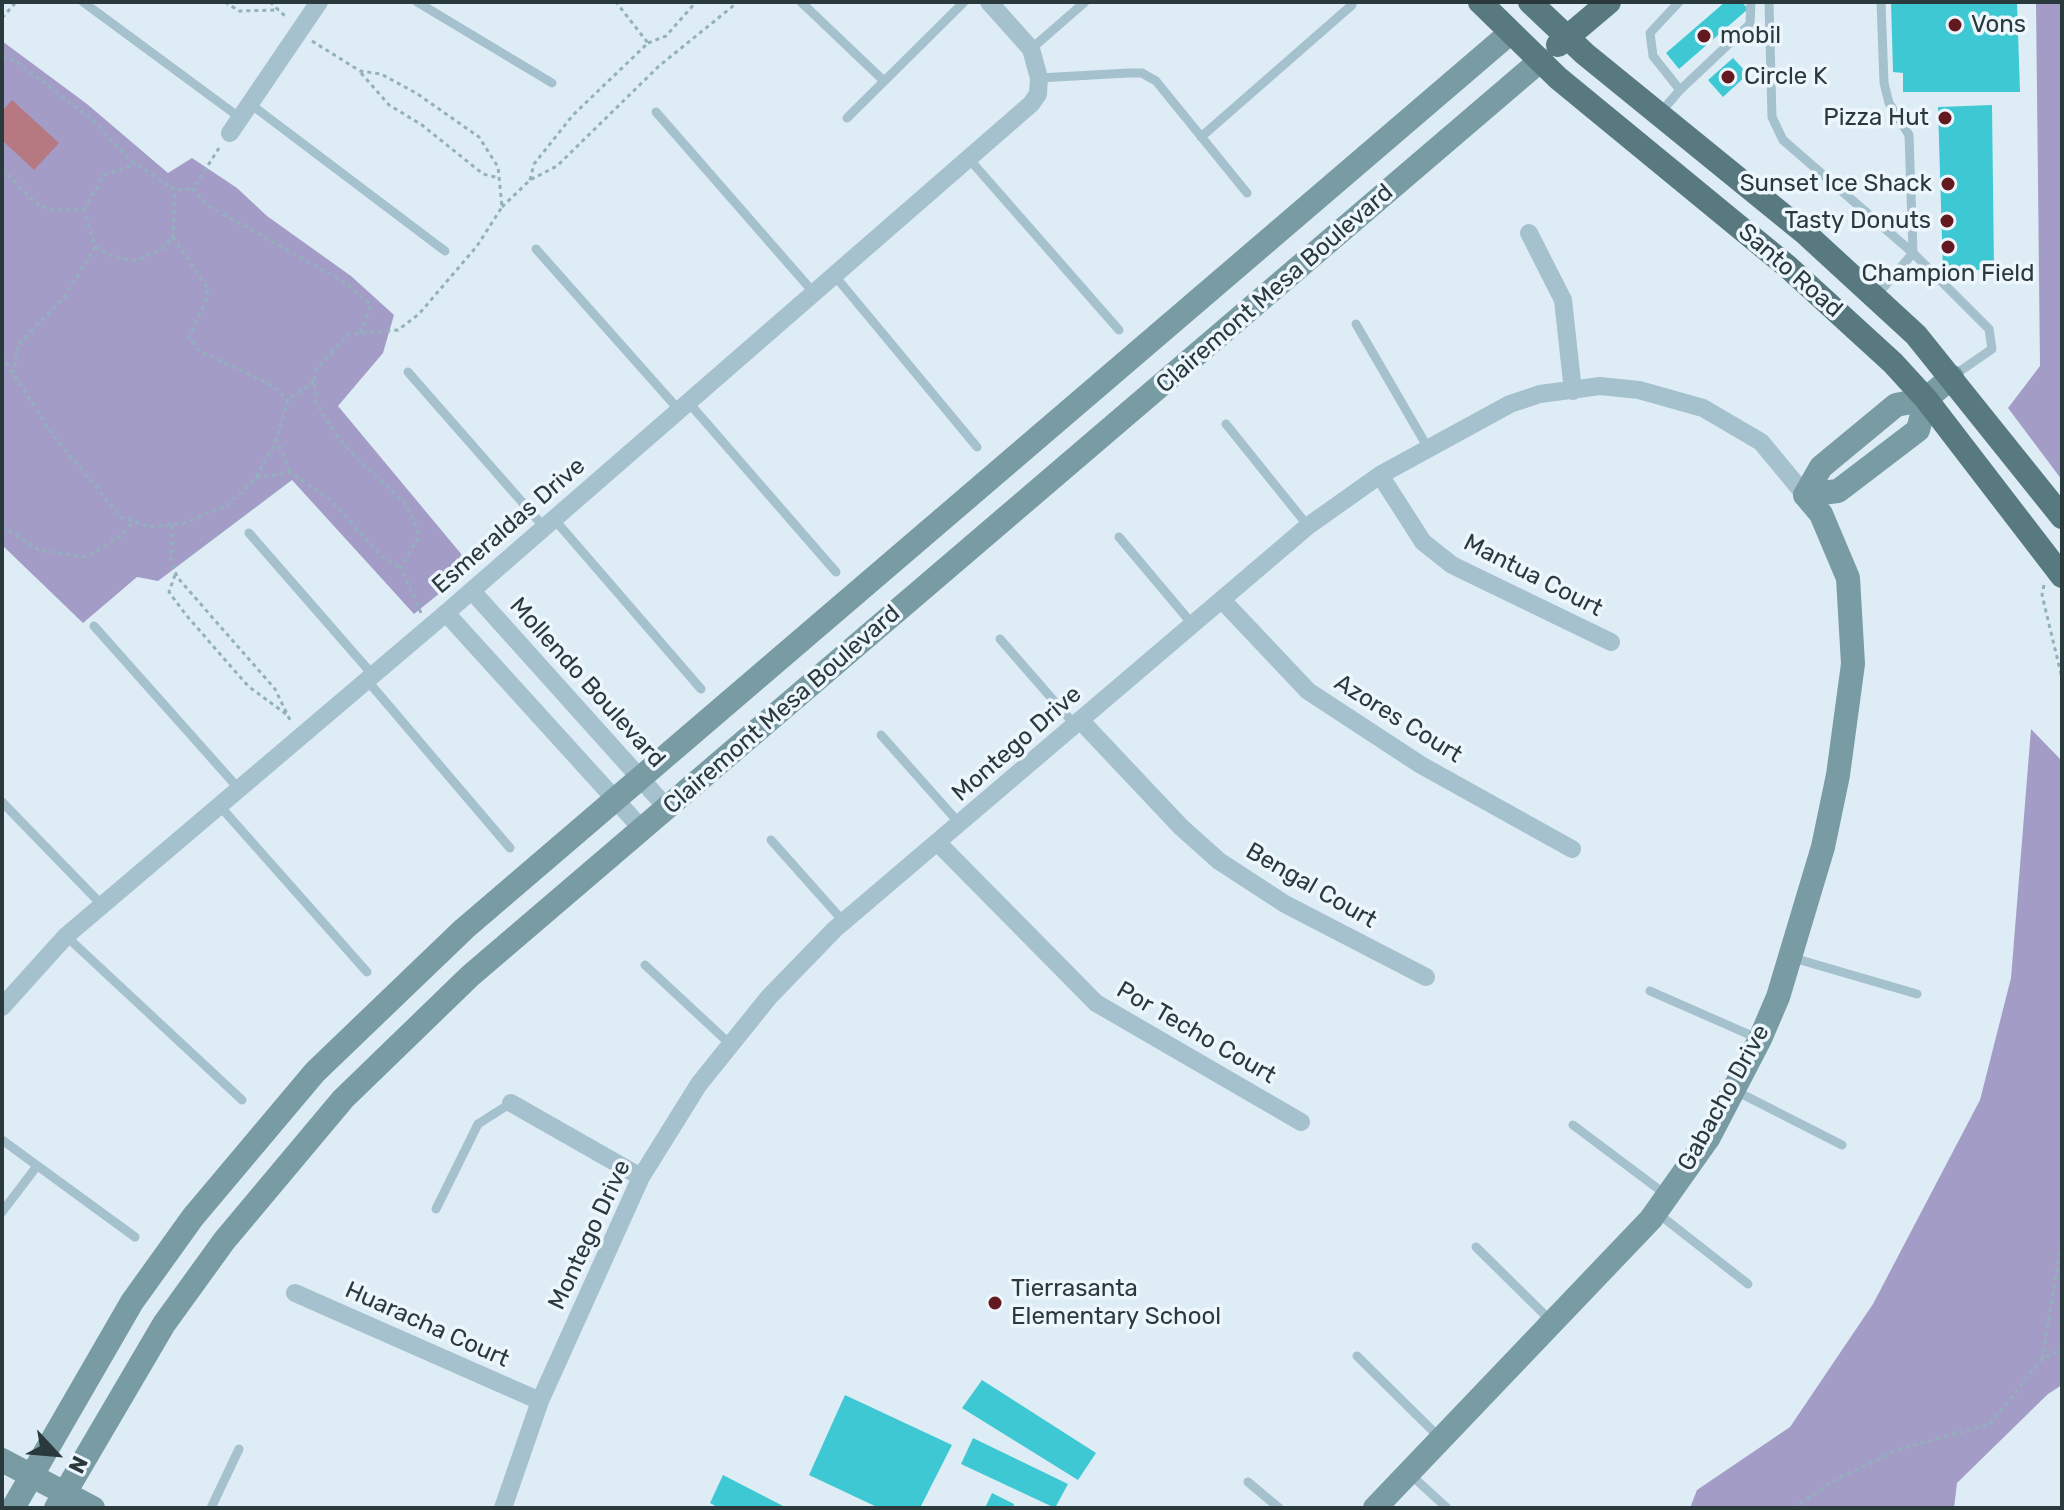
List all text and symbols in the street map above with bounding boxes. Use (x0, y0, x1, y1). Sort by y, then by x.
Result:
place label: Vons (1971, 11, 2026, 39)
marker: Vons (1946, 16, 1964, 34)
place label: mobil (1720, 22, 1781, 50)
marker: mobil (1695, 27, 1713, 45)
place label: Circle K (1744, 63, 1828, 91)
marker: Circle K (1719, 68, 1737, 86)
place label: Pizza Hut (1823, 104, 1929, 132)
marker: Pizza Hut (1936, 109, 1954, 127)
place label: Sunset Ice Shack (1740, 170, 1932, 198)
marker: Sunset Ice Shack (1939, 175, 1957, 193)
street label: Clairemont Mesa Boulevard (1151, 178, 1399, 400)
place label: Tasty Donuts (1784, 207, 1931, 235)
marker: Tasty Donuts (1938, 212, 1956, 230)
street label: Santo Road (1732, 218, 1848, 324)
marker: Champion Field (1939, 238, 1957, 256)
place label: Champion Field (1862, 260, 2034, 288)
street label: Esmeraldas Drive (427, 452, 591, 600)
street label: Mantua Court (1459, 529, 1607, 623)
street label: Mollendo Boulevard (503, 592, 671, 774)
street label: Clairemont Mesa Boulevard (658, 599, 906, 821)
street label: Azores Court (1329, 668, 1467, 770)
street label: Montego Drive (947, 680, 1087, 808)
street label: Bengal Court (1241, 837, 1381, 935)
street label: Por Techo Court (1111, 976, 1281, 1090)
street label: Gabacho Drive (1672, 1020, 1776, 1176)
street label: Montego Drive (543, 1156, 637, 1314)
place label: Tierrasanta Elementary School (1011, 1275, 1221, 1331)
street label: Huaracha Court (340, 1276, 514, 1374)
marker: Tierrasanta Elementary School (986, 1294, 1004, 1312)
north arrow (16, 1414, 96, 1494)
text: N (62, 1452, 94, 1478)

